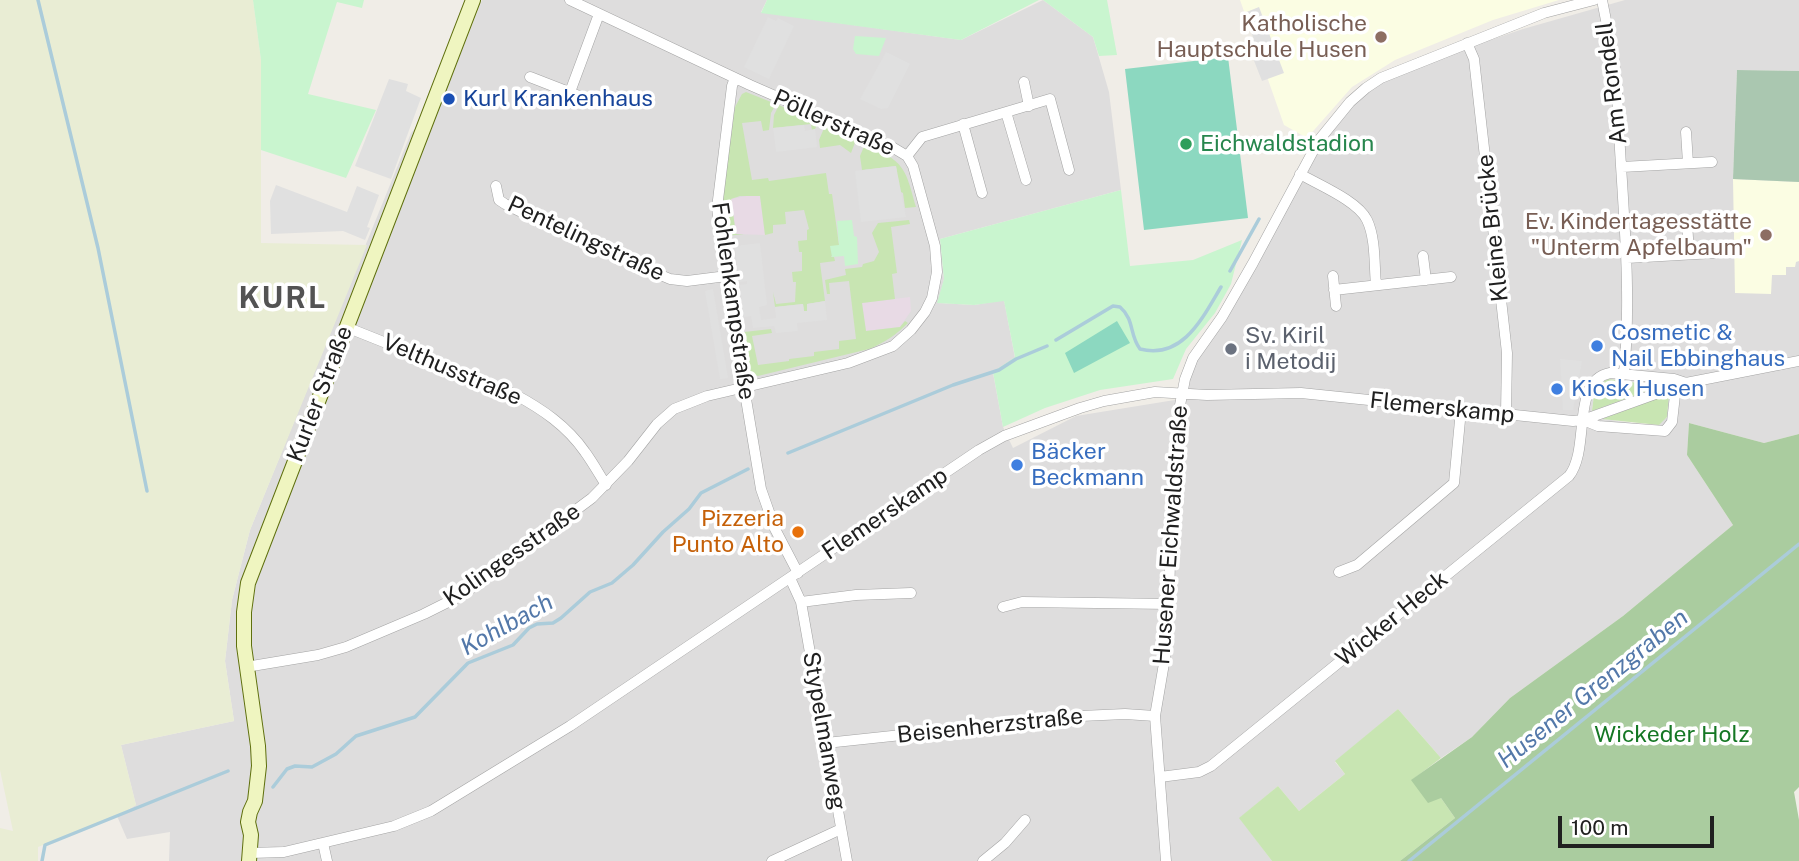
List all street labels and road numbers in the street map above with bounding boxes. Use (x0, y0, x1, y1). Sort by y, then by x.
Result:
street label: Am Rondell (1591, 20, 1633, 146)
street label: Pöllerstraße (769, 84, 899, 162)
street label: Kleine Brücke (1472, 153, 1514, 303)
street label: Pentelingstraße (503, 191, 669, 287)
street label: Fohlenkampstraße (705, 200, 761, 402)
street label: Kurler Straße (281, 322, 359, 466)
street label: Velthusstraße (378, 328, 526, 412)
street label: Flemerskamp (1368, 387, 1516, 429)
street label: Husener Eichwaldstraße (1148, 404, 1194, 666)
street label: Flemerskamp (817, 462, 953, 566)
street label: Kolingesstraße (438, 498, 586, 612)
street label: Wicker Heck (1331, 566, 1453, 672)
street label: Stypelmanweg (796, 650, 852, 812)
street label: Beisenherzstraße (896, 703, 1084, 749)

